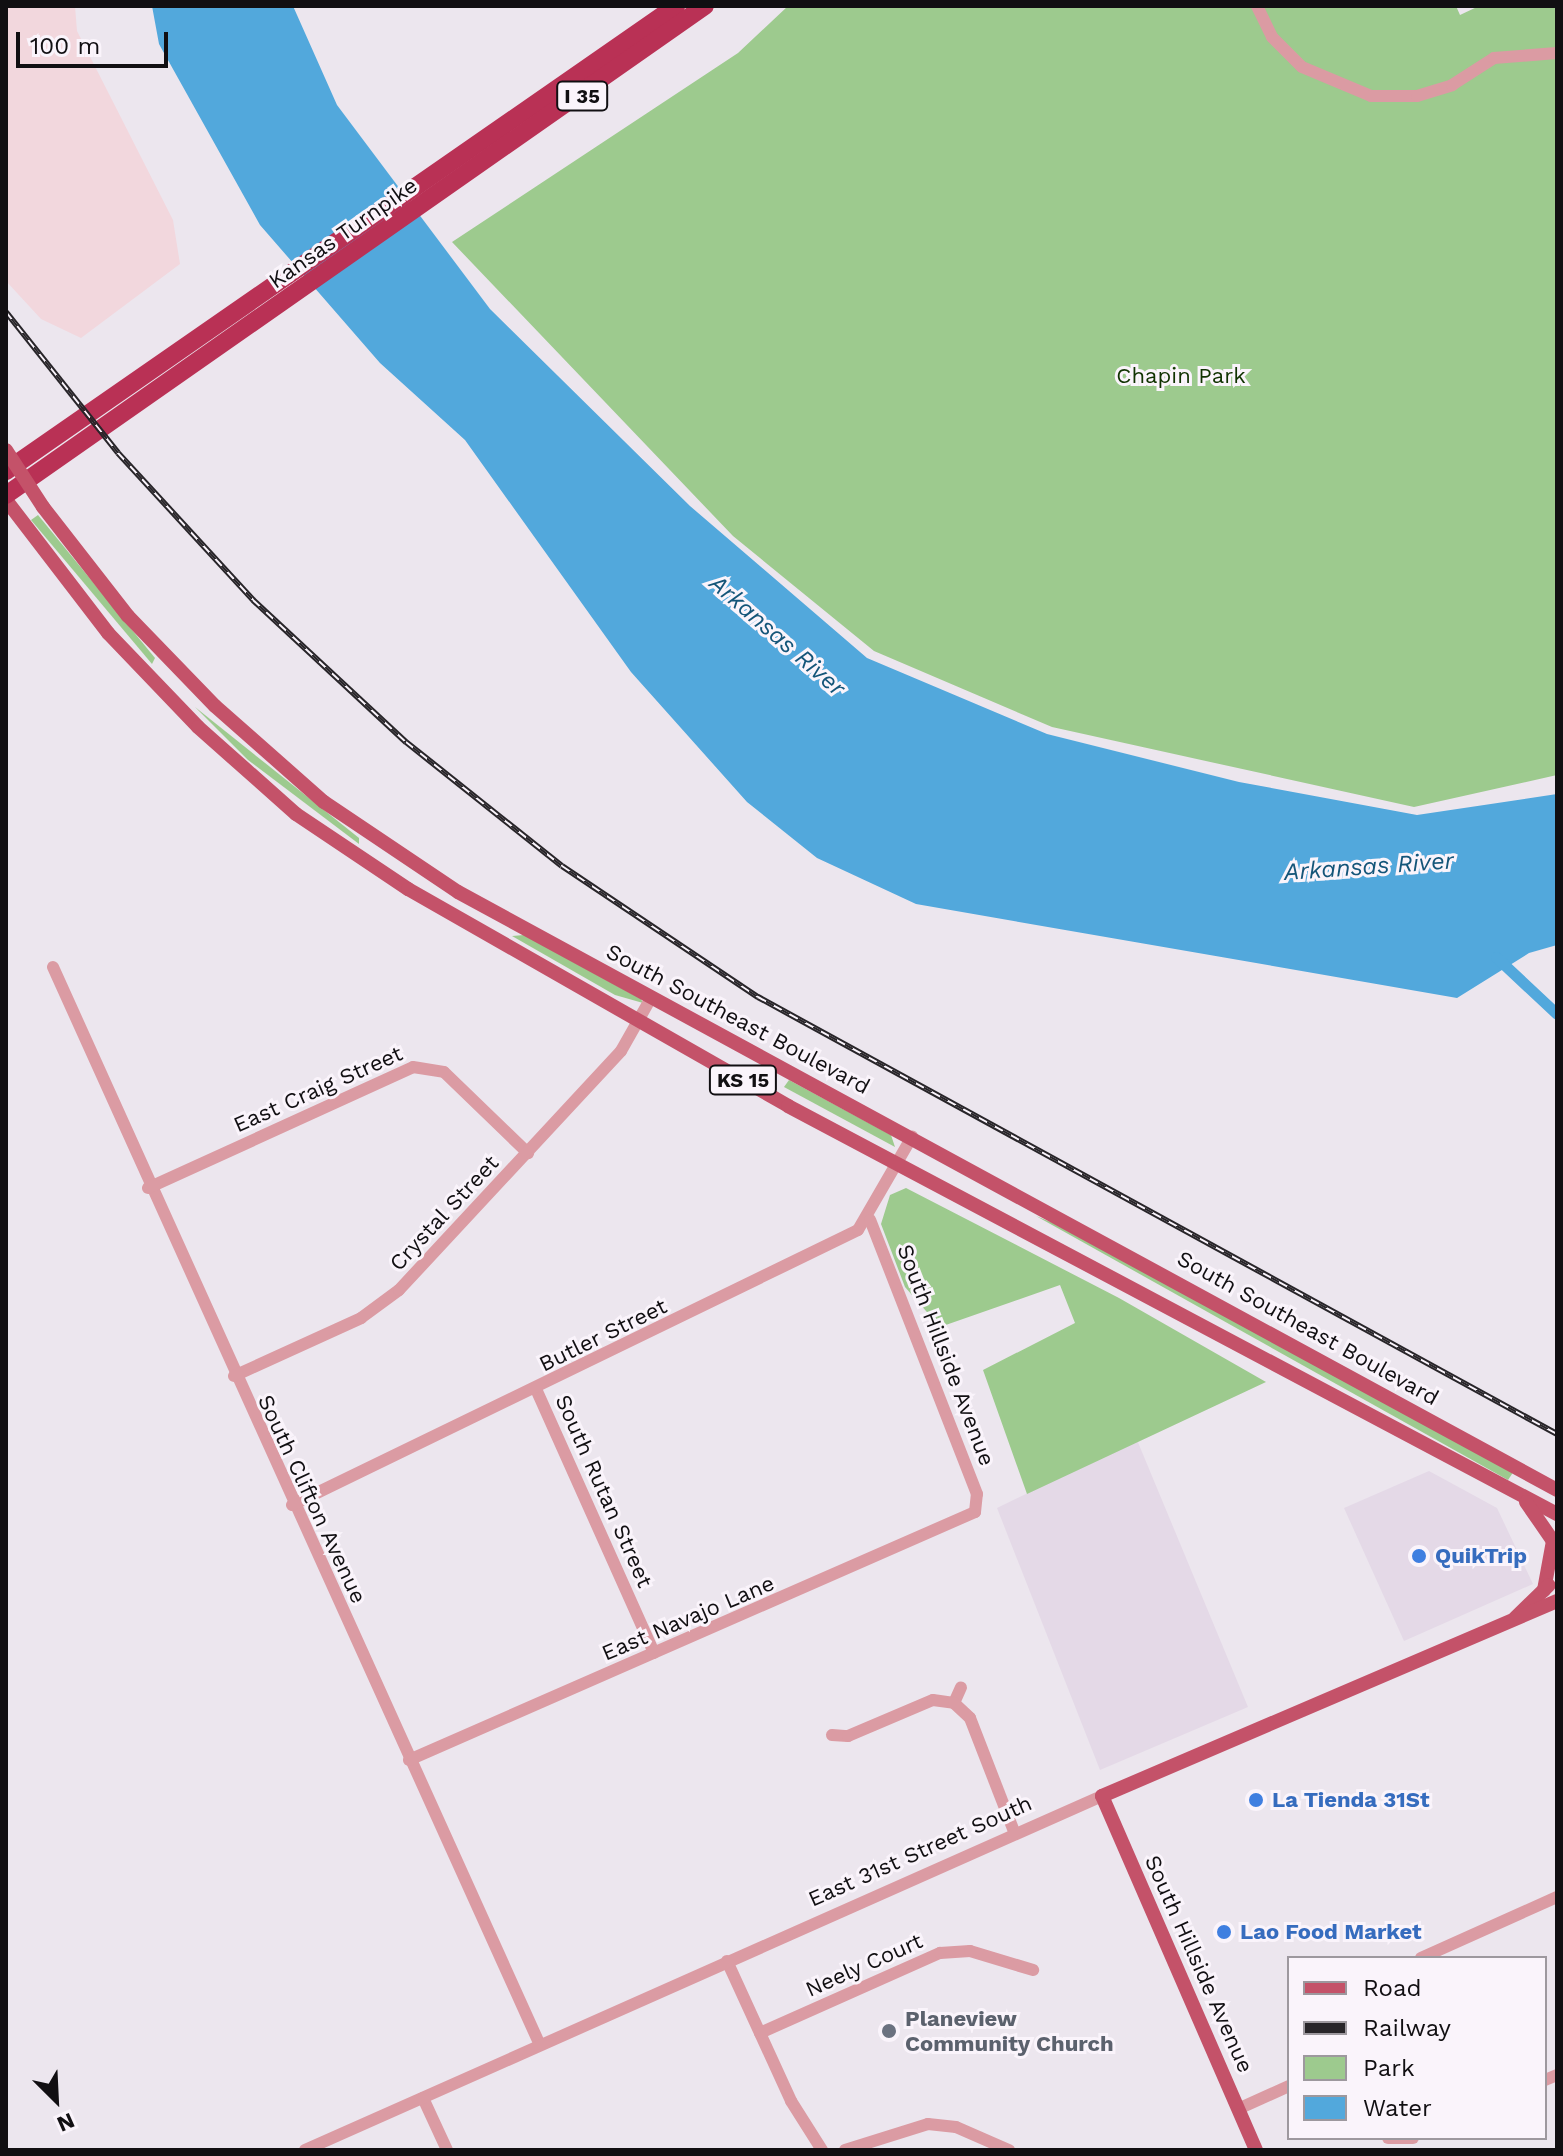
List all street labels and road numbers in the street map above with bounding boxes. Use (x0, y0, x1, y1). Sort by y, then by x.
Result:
road number: I 35 (556, 80, 608, 112)
street label: Kansas Turnpike (263, 172, 423, 294)
street label: South Southeast Boulevard (602, 938, 874, 1100)
street label: East Craig Street (229, 1040, 407, 1138)
road number: KS 15 (707, 1064, 779, 1096)
street label: Crystal Street (384, 1150, 504, 1276)
street label: South Hillside Avenue (891, 1240, 1001, 1470)
street label: South Southeast Boulevard (1173, 1245, 1443, 1411)
street label: Butler Street (535, 1293, 671, 1377)
street label: South Clifton Avenue (252, 1390, 372, 1608)
street label: South Rutan Street (550, 1391, 658, 1591)
street label: East Navajo Lane (598, 1570, 778, 1666)
street label: East 31st Street South (804, 1790, 1036, 1912)
street label: South Hillside Avenue (1139, 1851, 1259, 2077)
street label: Neely Court (801, 1927, 927, 2003)

